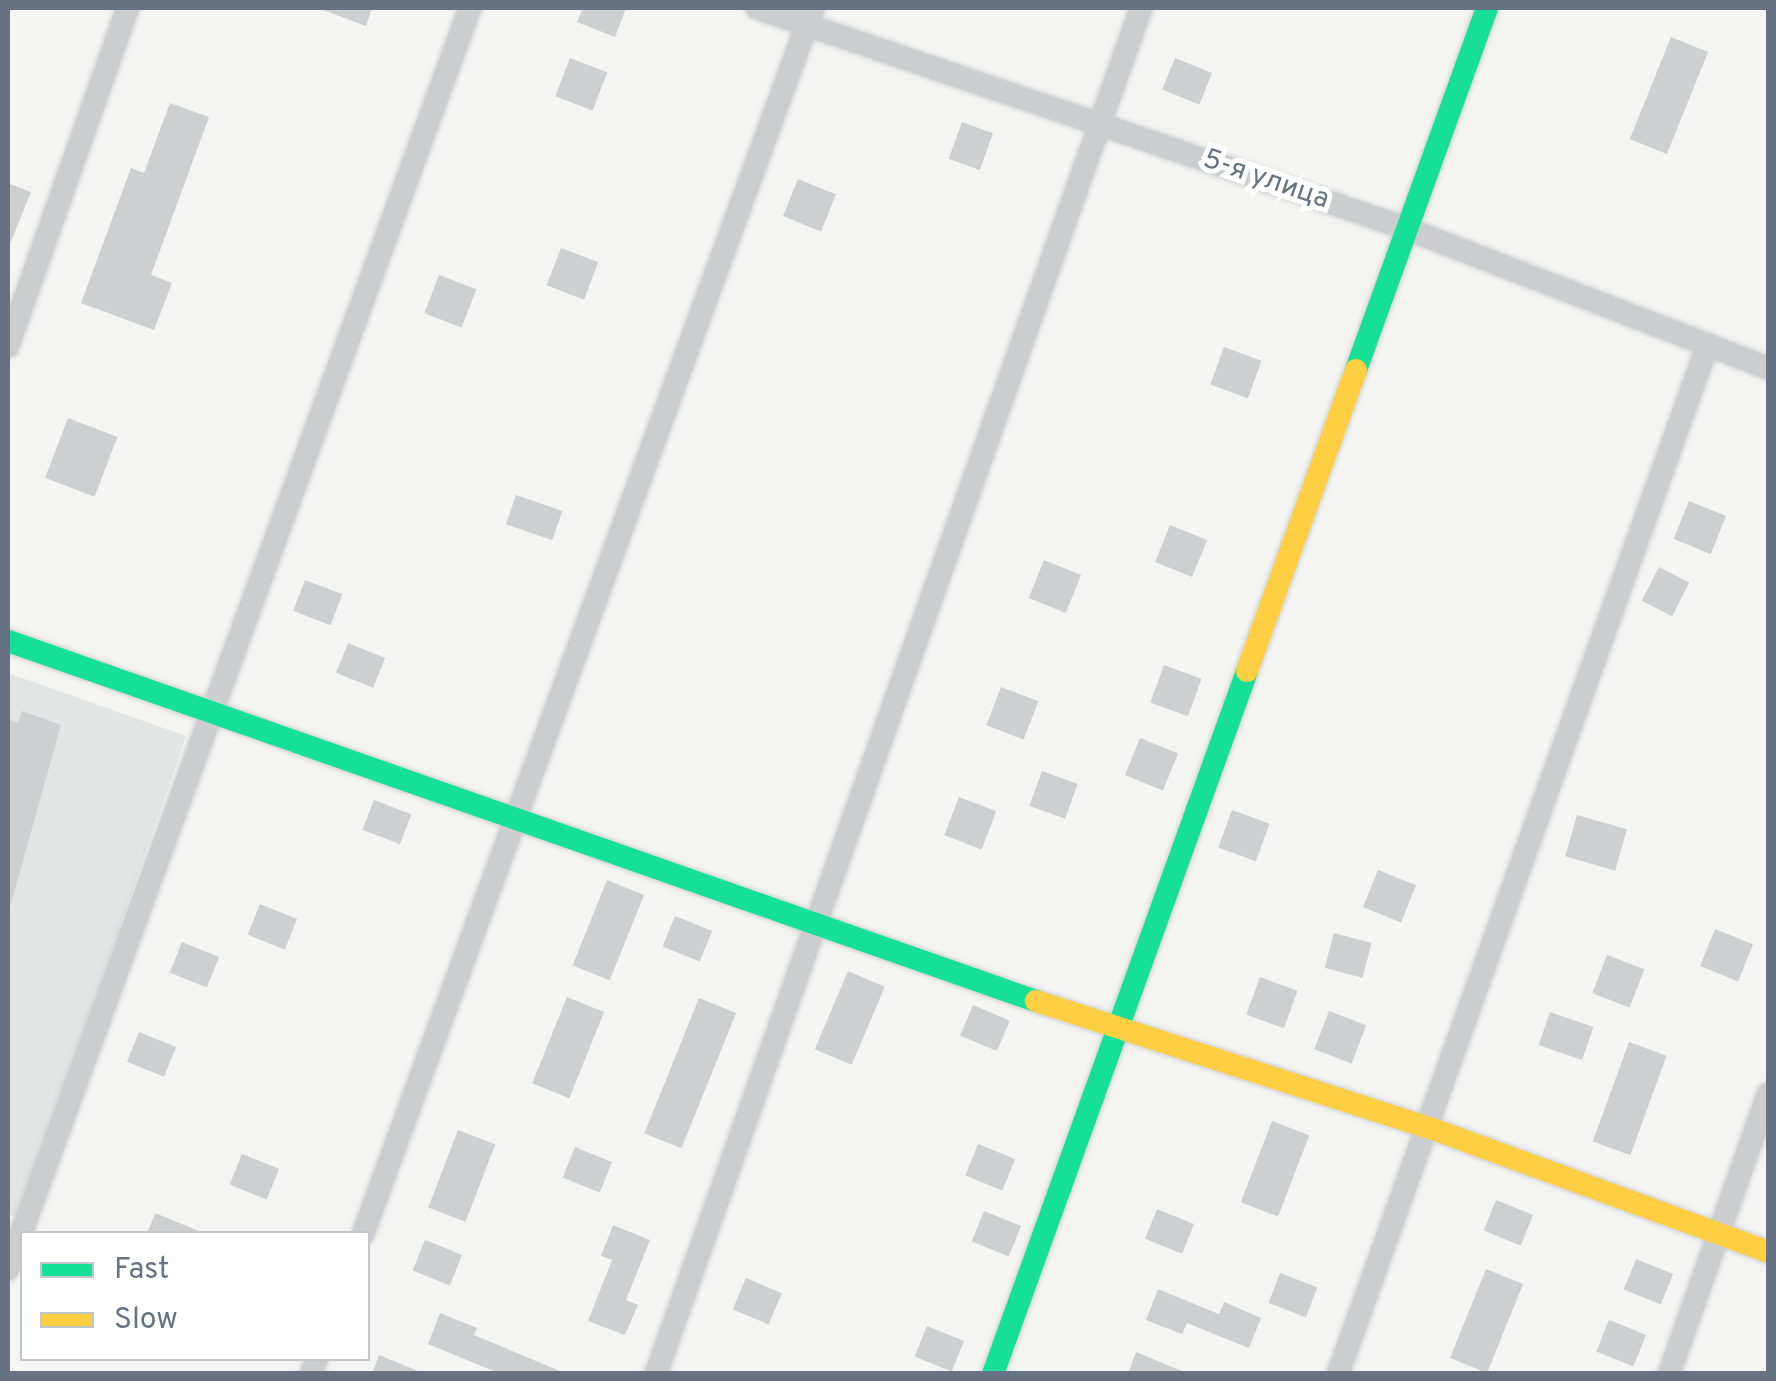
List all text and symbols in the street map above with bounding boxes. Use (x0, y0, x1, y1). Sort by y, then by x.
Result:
street label: 5-я улица (1199, 143, 1333, 217)
legend (20, 1231, 370, 1361)
text: Fast (114, 1252, 169, 1289)
text: Slow (114, 1302, 178, 1339)

